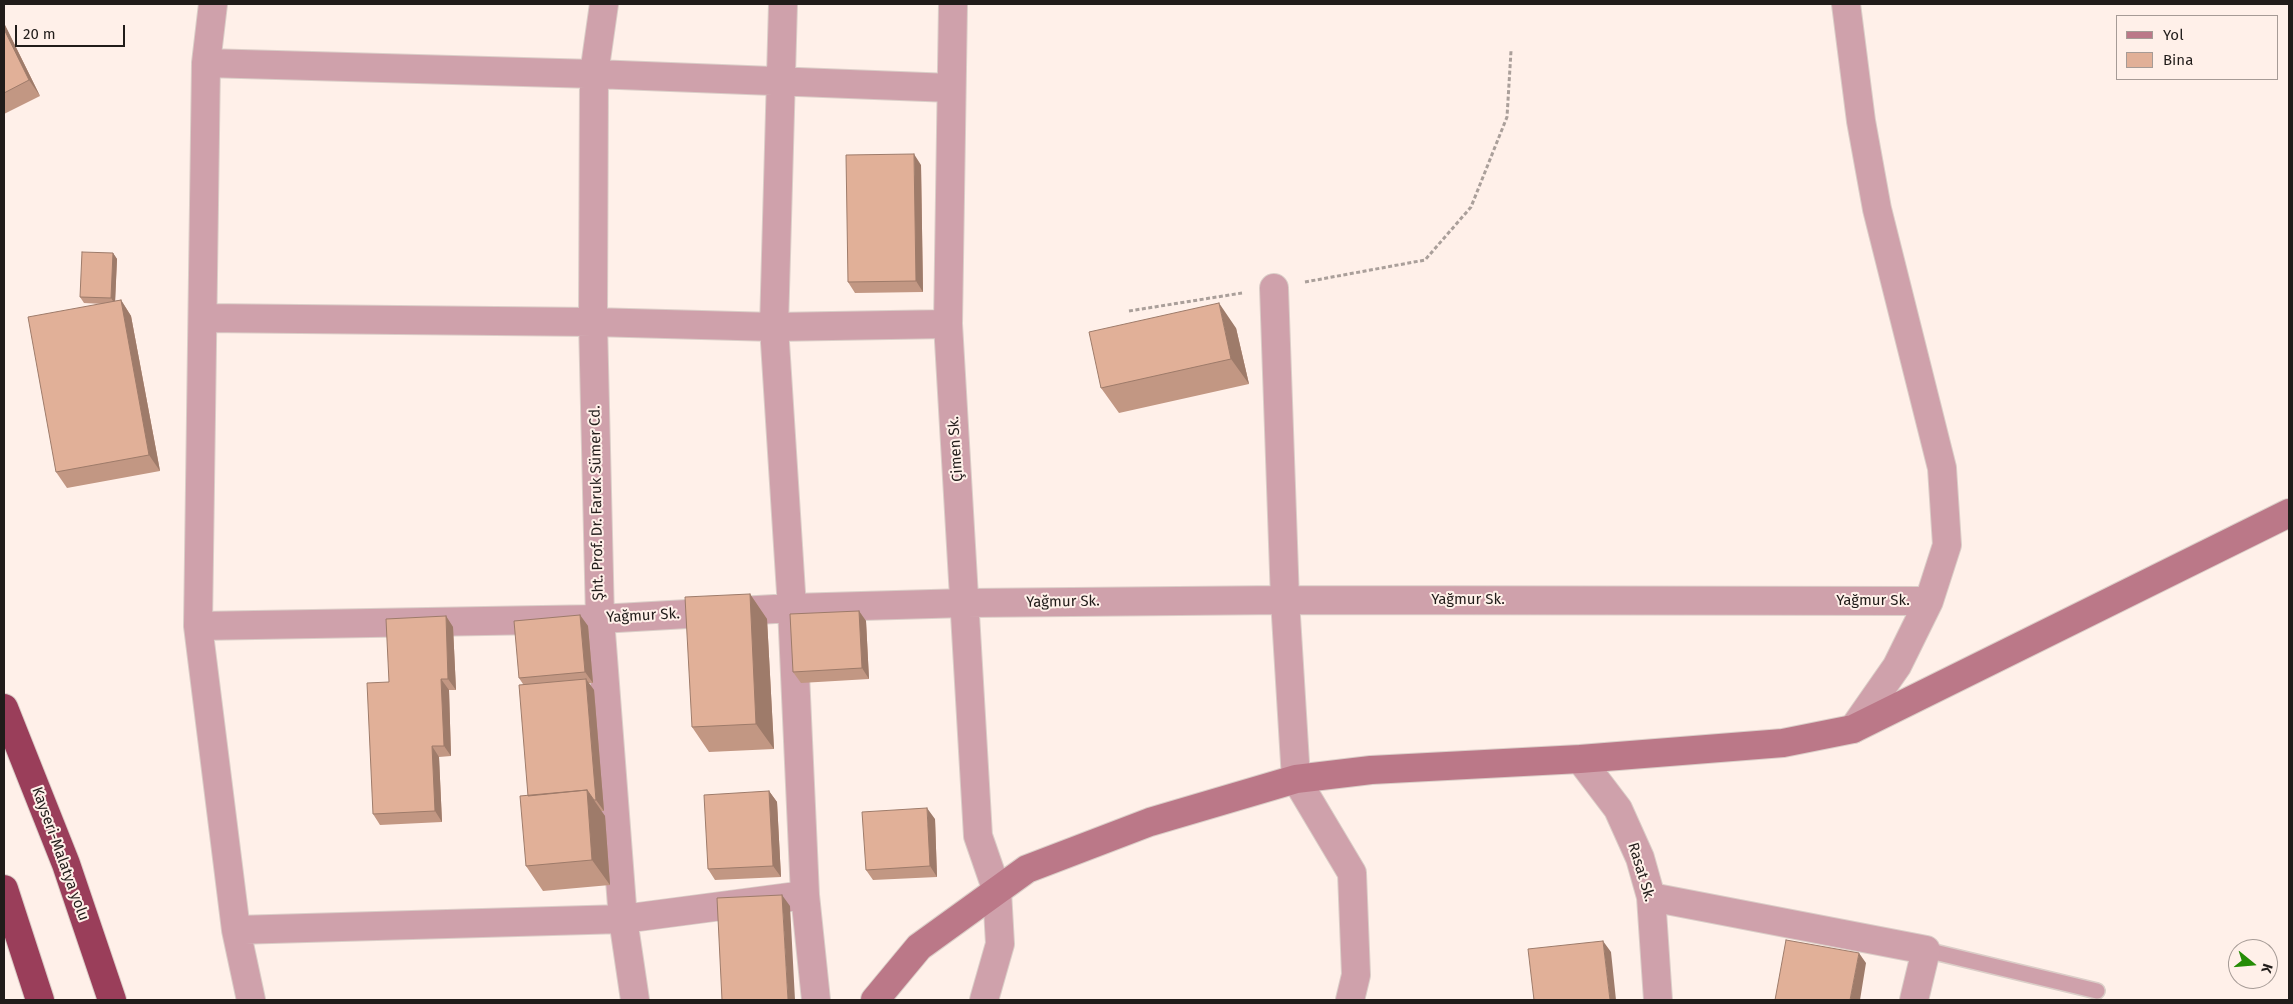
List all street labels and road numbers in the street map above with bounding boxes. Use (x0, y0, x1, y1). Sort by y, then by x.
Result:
street label: Şht. Prof. Dr. Faruk Sümer Cd. (586, 405, 608, 601)
street label: Çimen Sk. (945, 415, 967, 483)
street label: Yağmur Sk. (1431, 591, 1505, 609)
street label: Yağmur Sk. (1026, 592, 1100, 612)
street label: Yağmur Sk. (1836, 592, 1910, 610)
street label: Yağmur Sk. (606, 605, 680, 627)
street label: Kayseri-Malatya yolu (27, 785, 93, 923)
street label: Rasat Sk. (1623, 840, 1659, 904)

